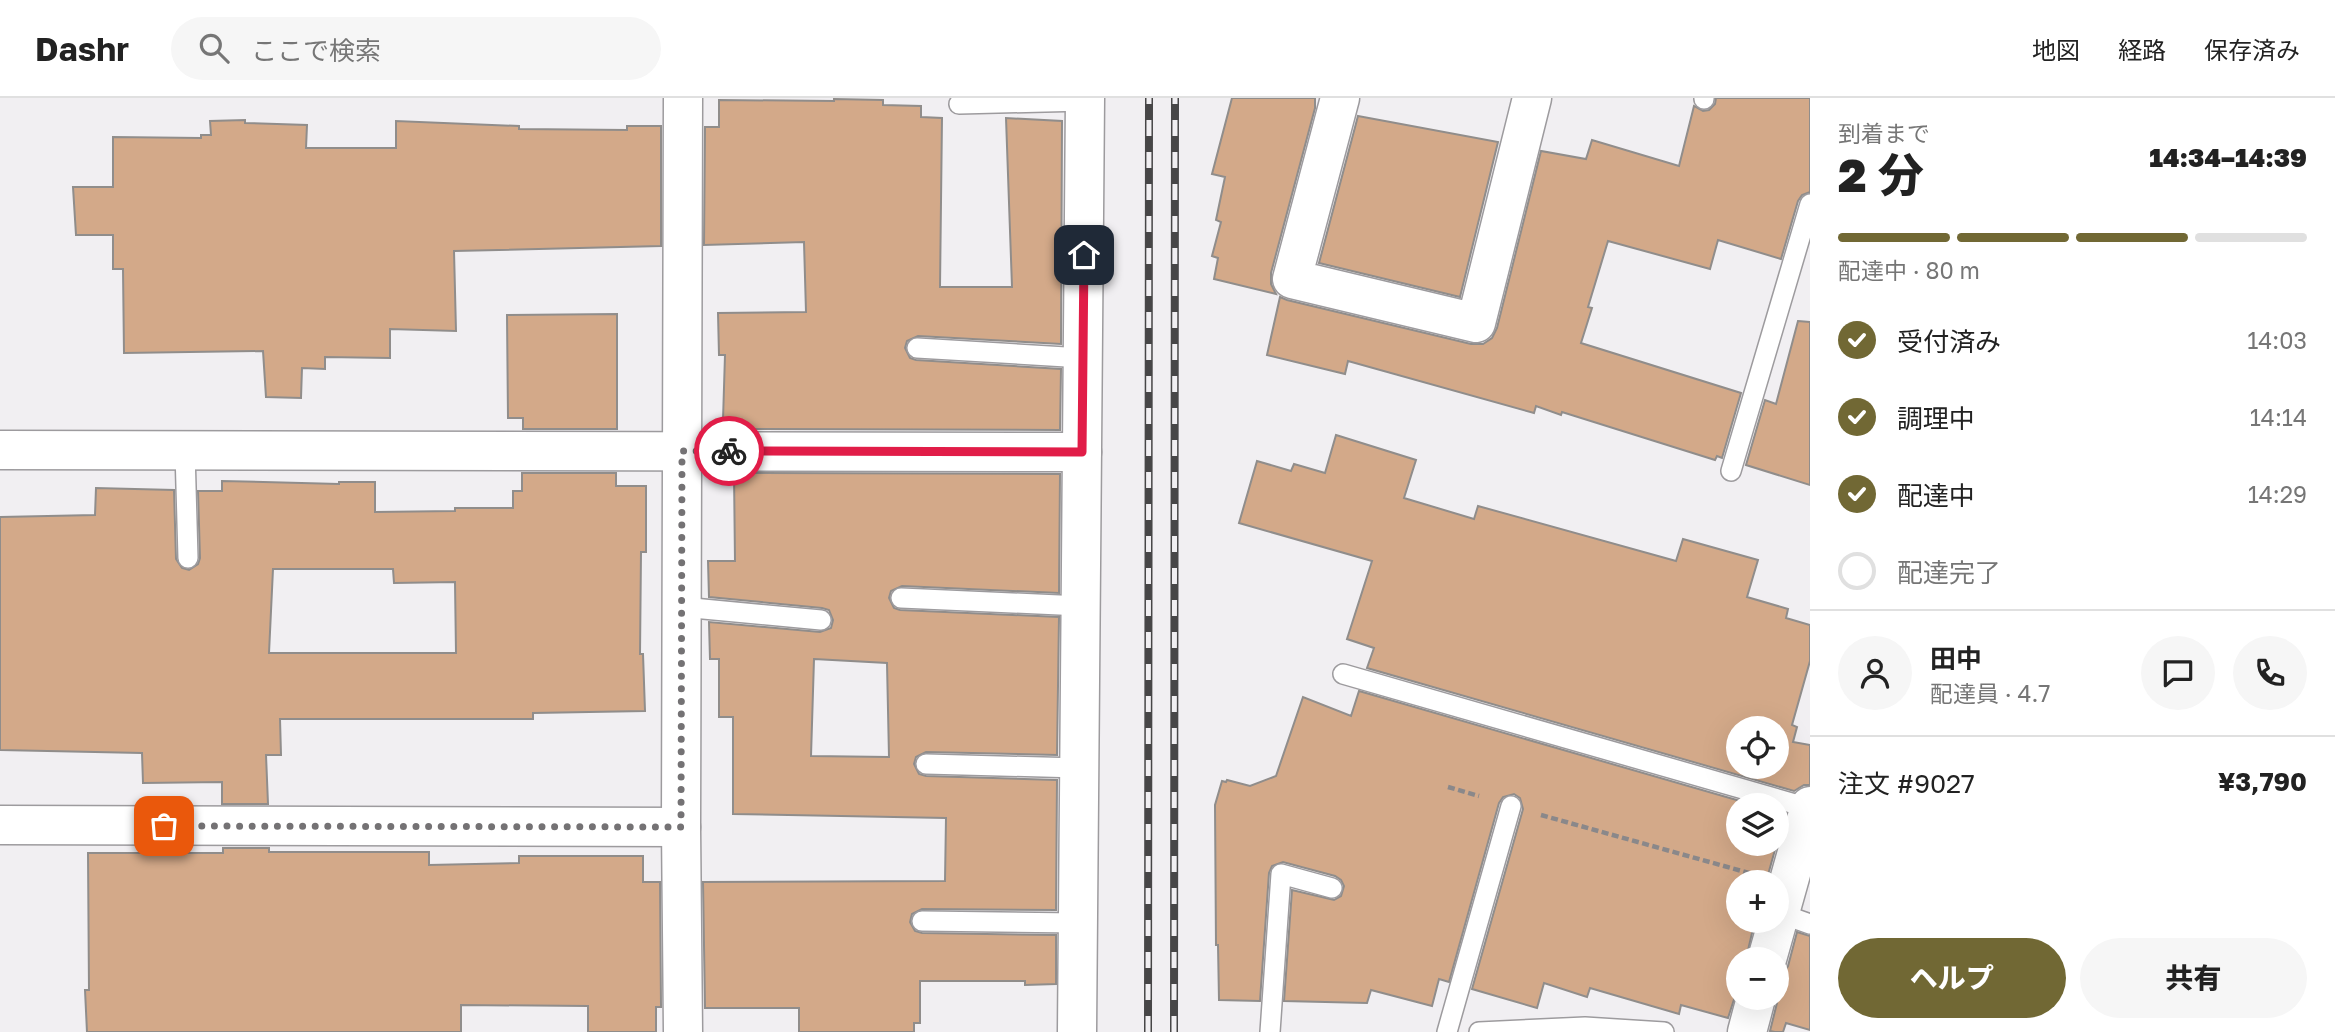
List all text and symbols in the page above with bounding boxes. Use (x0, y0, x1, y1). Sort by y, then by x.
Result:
search box (171, 17, 661, 80)
text: Dashr (35, 29, 129, 68)
icon: search (195, 29, 233, 67)
text: ここで検索 (251, 35, 381, 66)
text: 地図 (2032, 35, 2080, 64)
text: 経路 (2118, 35, 2166, 64)
text: 保存済み (2204, 35, 2300, 64)
text: 到着まで (1838, 119, 1930, 147)
text: 14:34–14:39 (2149, 142, 2307, 173)
text: 2 分 (1838, 147, 1924, 202)
pin (1054, 225, 1114, 285)
icon: home (1065, 236, 1103, 274)
text: 配達中 · 80 m (1838, 256, 1980, 284)
icon: check (1838, 321, 1876, 359)
text: 受付済み (1897, 326, 2001, 357)
text: 14:03 (2247, 326, 2307, 354)
icon: check (1838, 398, 1876, 436)
text: 調理中 (1897, 403, 1975, 434)
text: 14:14 (2250, 403, 2307, 431)
courier (694, 416, 764, 486)
icon: bike (710, 432, 748, 470)
icon: check (1838, 475, 1876, 513)
text: 配達中 (1897, 480, 1975, 511)
text: 14:29 (2248, 480, 2307, 508)
text: 配達完了 (1897, 557, 2001, 588)
button: person (1838, 636, 1912, 710)
button: chat (2141, 636, 2215, 710)
button: phone (2233, 636, 2307, 710)
text: 田中 (1930, 643, 1982, 674)
text: 配達員 · 4.7 (1930, 679, 2051, 707)
map controls (1726, 716, 1789, 1010)
button: locate (1726, 716, 1789, 779)
text: ¥3,790 (2218, 766, 2307, 797)
text: 注文 #9027 (1838, 768, 1975, 799)
button: layers (1726, 793, 1789, 856)
pin (134, 796, 194, 856)
icon: bag (145, 807, 183, 845)
button: + (1726, 870, 1789, 933)
button: ヘルプ (1838, 938, 2066, 1018)
button: 共有 (2080, 938, 2307, 1018)
button: − (1726, 947, 1789, 1010)

